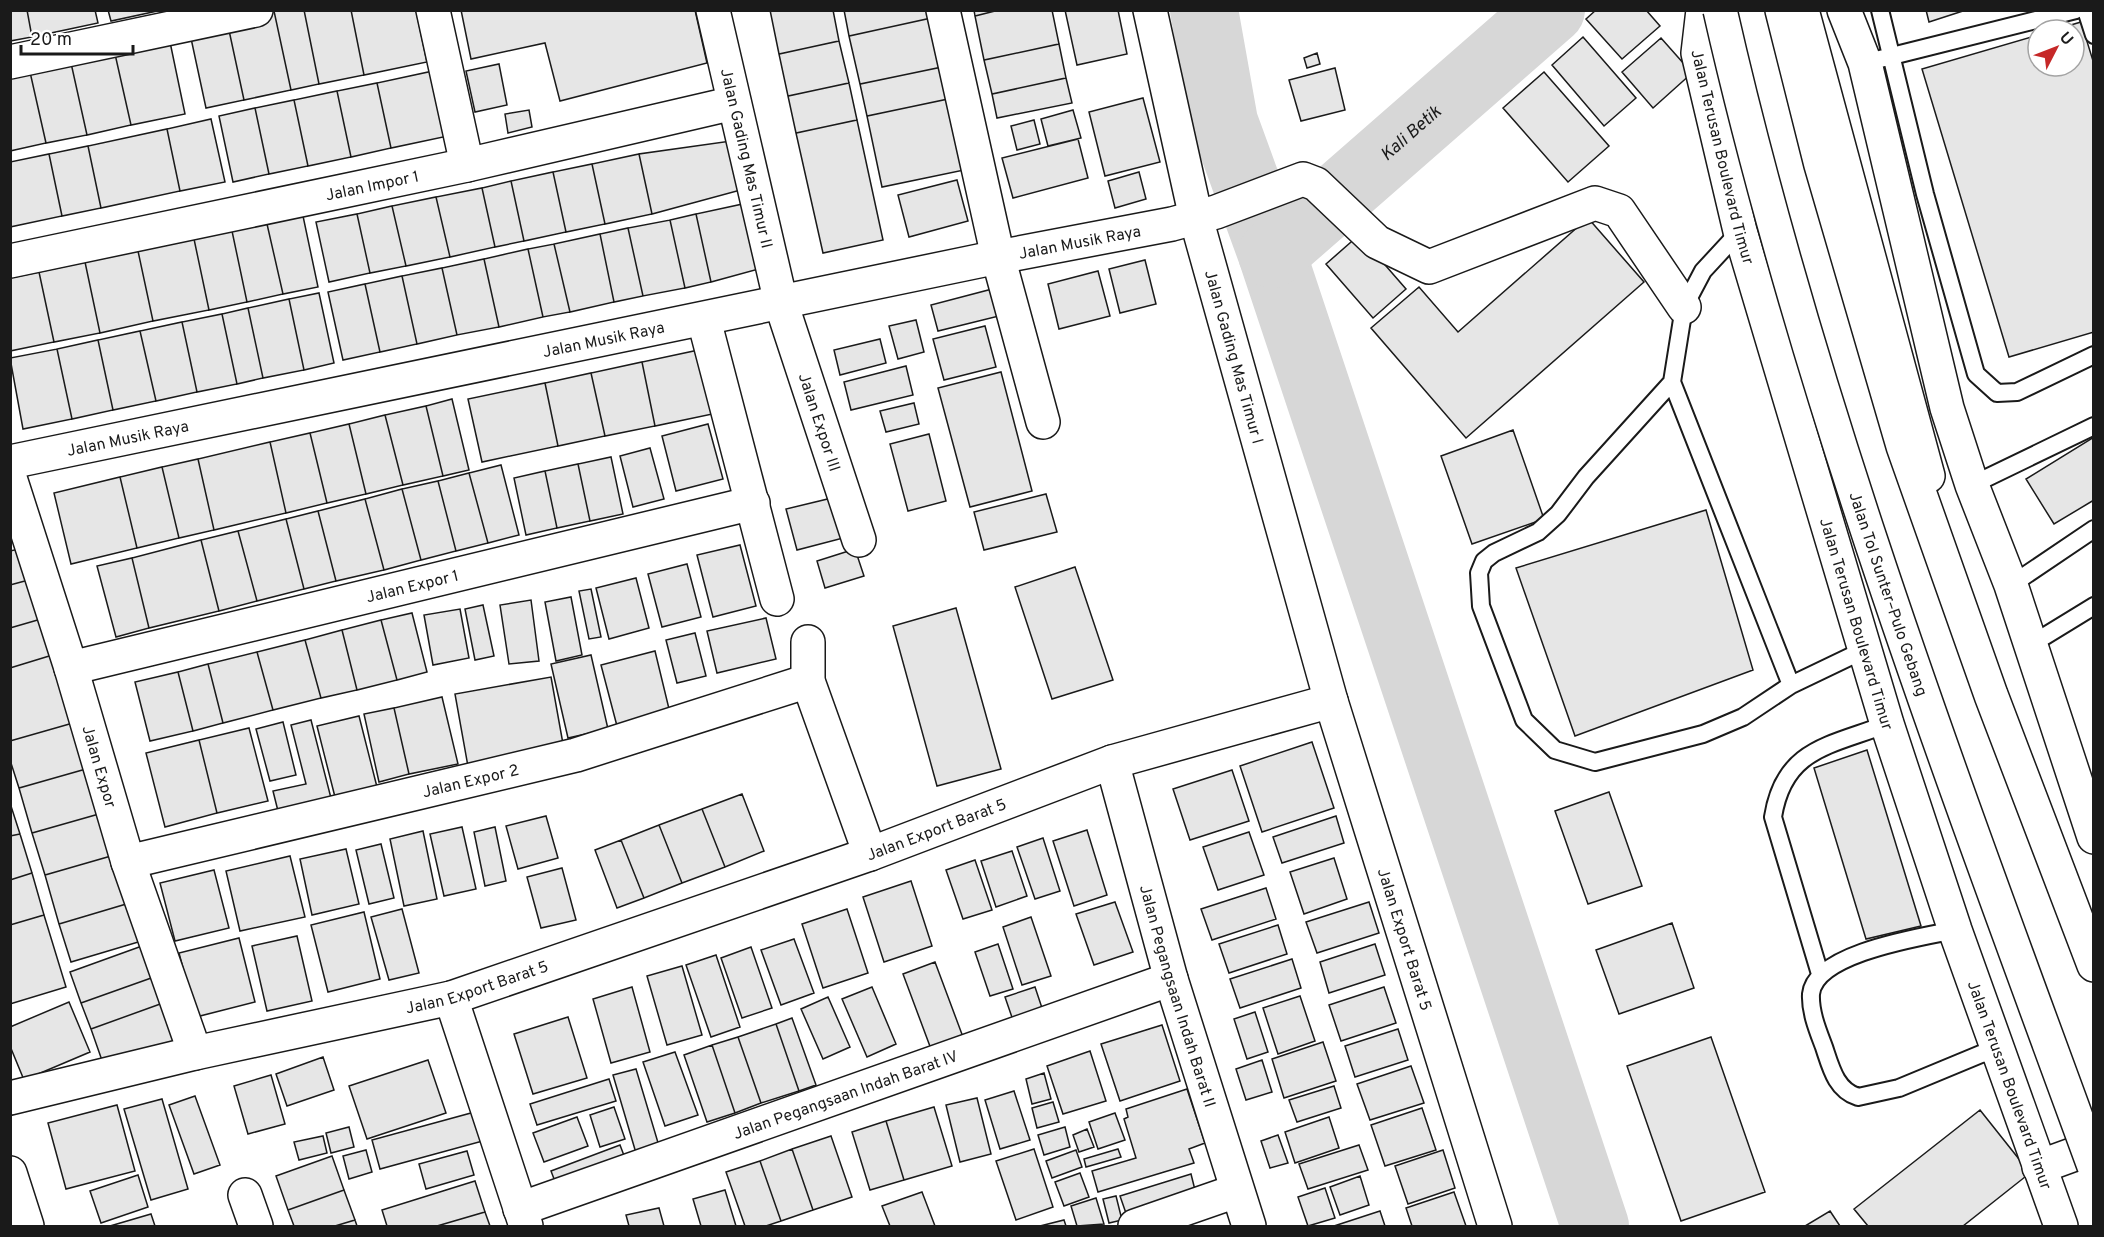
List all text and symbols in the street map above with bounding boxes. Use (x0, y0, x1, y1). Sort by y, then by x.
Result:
scale bar (21, 18, 134, 56)
north arrow (2026, 18, 2086, 78)
text: U (2054, 28, 2077, 50)
text: 20 m (30, 29, 72, 52)
street label: Jalan Terusan Boulevard Timur (1686, 48, 1757, 267)
street label: Jalan Gading Mas Timur II (715, 67, 776, 250)
water label: Kali Betik (1376, 101, 1447, 167)
street label: Jalan Impor 1 (324, 167, 421, 206)
street label: Jalan Musik Raya (1017, 222, 1143, 265)
street label: Jalan Gading Mas Timur I (1199, 268, 1267, 446)
street label: Jalan Musik Raya (541, 318, 666, 363)
street label: Jalan Expor III (793, 371, 844, 474)
street label: Jalan Musik Raya (65, 417, 191, 462)
street label: Jalan Tol Sunter–Pulo Gebang (1843, 490, 1931, 699)
street label: Jalan Terusan Boulevard Timur (1814, 516, 1896, 733)
street label: Jalan Expor 1 (364, 567, 461, 608)
street label: Jalan Expor (76, 723, 120, 811)
street label: Jalan Expor 2 (421, 761, 521, 803)
street label: Jalan Export Barat 5 (864, 795, 1010, 866)
street label: Jalan Export Barat 5 (1372, 866, 1435, 1013)
street label: Jalan Pegangsaan Indah Barat II (1134, 883, 1219, 1110)
street label: Jalan Export Barat 5 (404, 957, 551, 1019)
street label: Jalan Terusan Boulevard Timur (1962, 978, 2055, 1193)
street label: Jalan Pegangsaan Indah Barat IV (731, 1047, 961, 1145)

